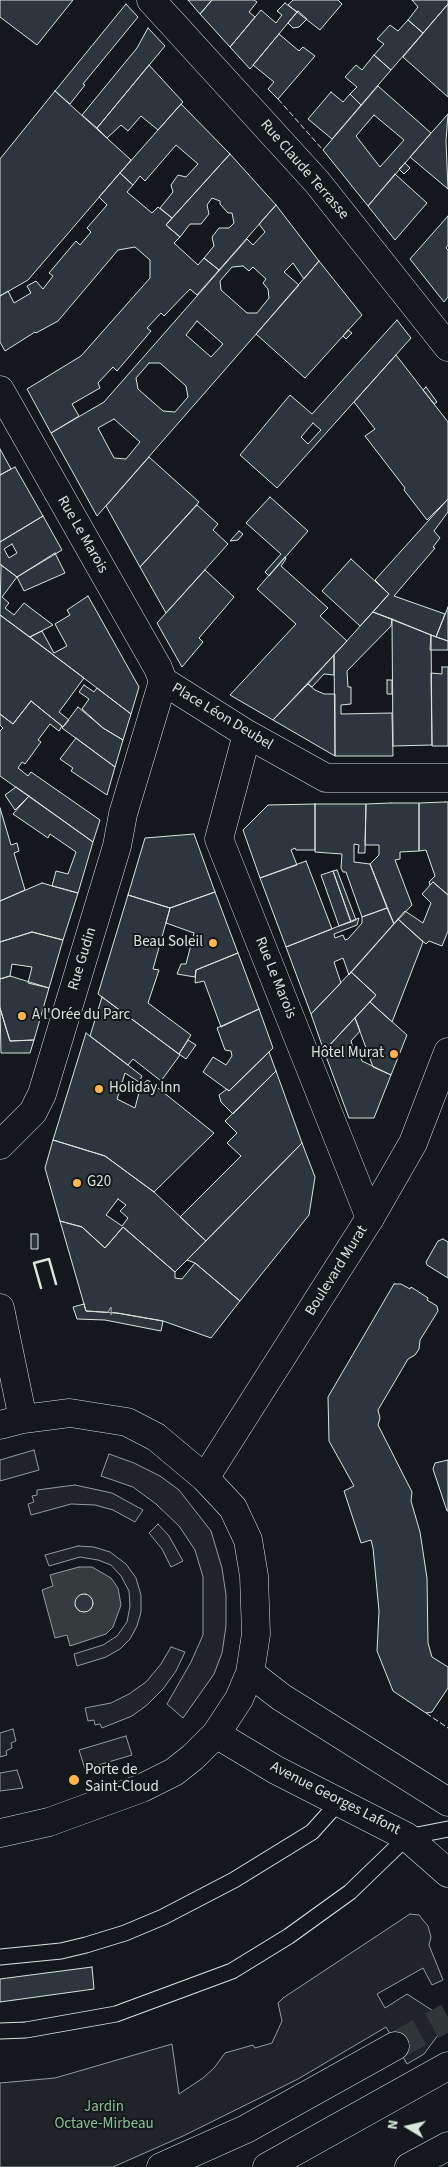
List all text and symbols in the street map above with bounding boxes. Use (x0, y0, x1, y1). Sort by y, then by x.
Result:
street label: Rue Claude Terrasse (256, 117, 352, 223)
street label: Rue Le Marois (53, 493, 111, 577)
street label: Place Léon Deubel (168, 680, 276, 754)
street label: Rue Gudin (65, 925, 101, 993)
place label: Beau Soleil (133, 934, 203, 952)
street label: Rue Le Marois (250, 935, 300, 1021)
marker: Beau Soleil (207, 937, 219, 949)
place label: A l'Orée du Parc (32, 1007, 130, 1025)
marker: A l'Orée du Parc (16, 1010, 28, 1022)
place label: Hôtel Murat (311, 1045, 384, 1063)
marker: Hôtel Murat (388, 1048, 400, 1060)
place label: Holiday Inn (109, 1080, 181, 1098)
marker: Holiday Inn (93, 1083, 105, 1095)
place label: G20 (87, 1174, 111, 1192)
marker: G20 (71, 1177, 83, 1189)
street label: Boulevard Murat (302, 1222, 372, 1320)
house number: 4 (107, 1305, 113, 1319)
street label: Avenue Georges Lafont (267, 1758, 403, 1840)
place label: Porte de Saint-Cloud (85, 1762, 159, 1797)
marker: Porte de Saint-Cloud (67, 1773, 81, 1787)
park label: Jardin Octave-Mirbeau (54, 2099, 154, 2134)
north arrow (383, 2102, 433, 2152)
text: N (383, 2118, 404, 2131)

